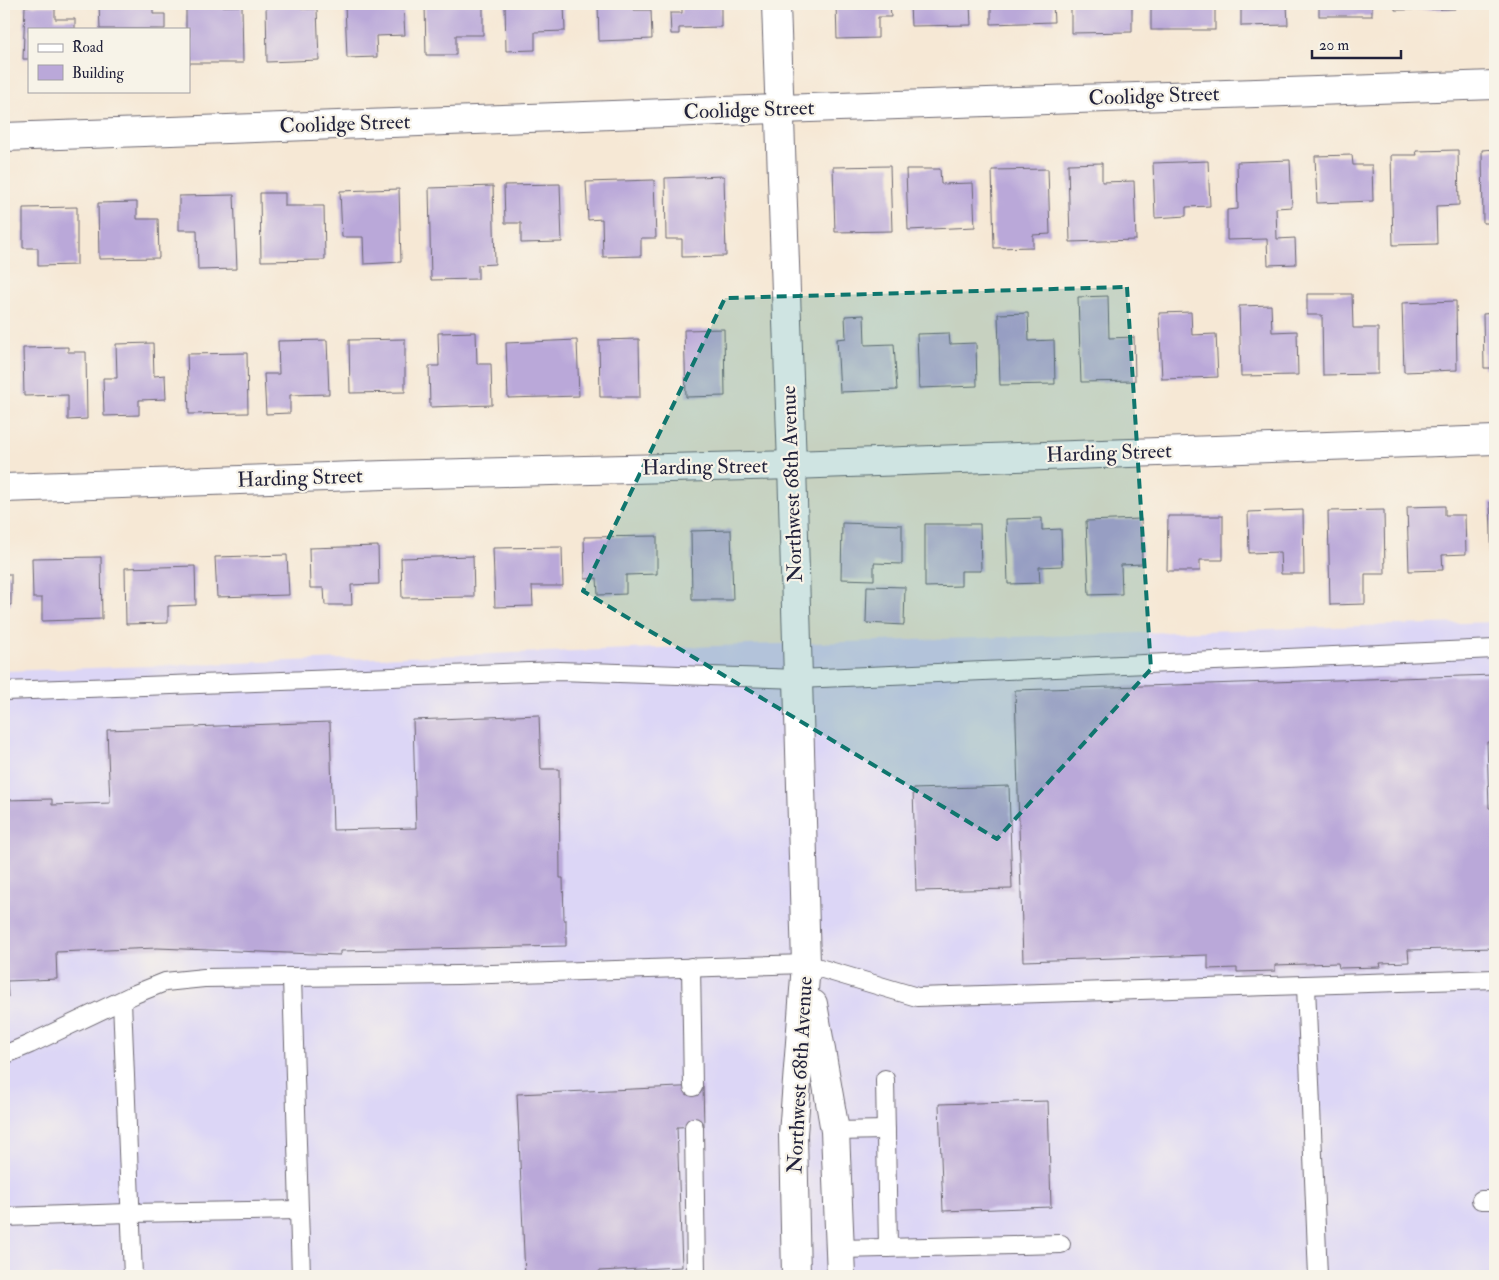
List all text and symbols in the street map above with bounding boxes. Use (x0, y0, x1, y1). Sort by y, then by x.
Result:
legend (28, 28, 190, 92)
scale bar (1312, 28, 1400, 60)
text: 20 m (1319, 36, 1349, 55)
text: Road (72, 38, 104, 57)
text: Building (72, 64, 124, 83)
street label: Coolidge Street (1088, 80, 1220, 112)
street label: Coolidge Street (683, 94, 815, 126)
street label: Coolidge Street (279, 108, 411, 140)
street label: Northwest 68th Avenue (775, 385, 809, 583)
street label: Harding Street (1046, 437, 1172, 469)
street label: Harding Street (642, 452, 768, 482)
street label: Harding Street (237, 462, 363, 494)
street label: Northwest 68th Avenue (781, 976, 819, 1174)

